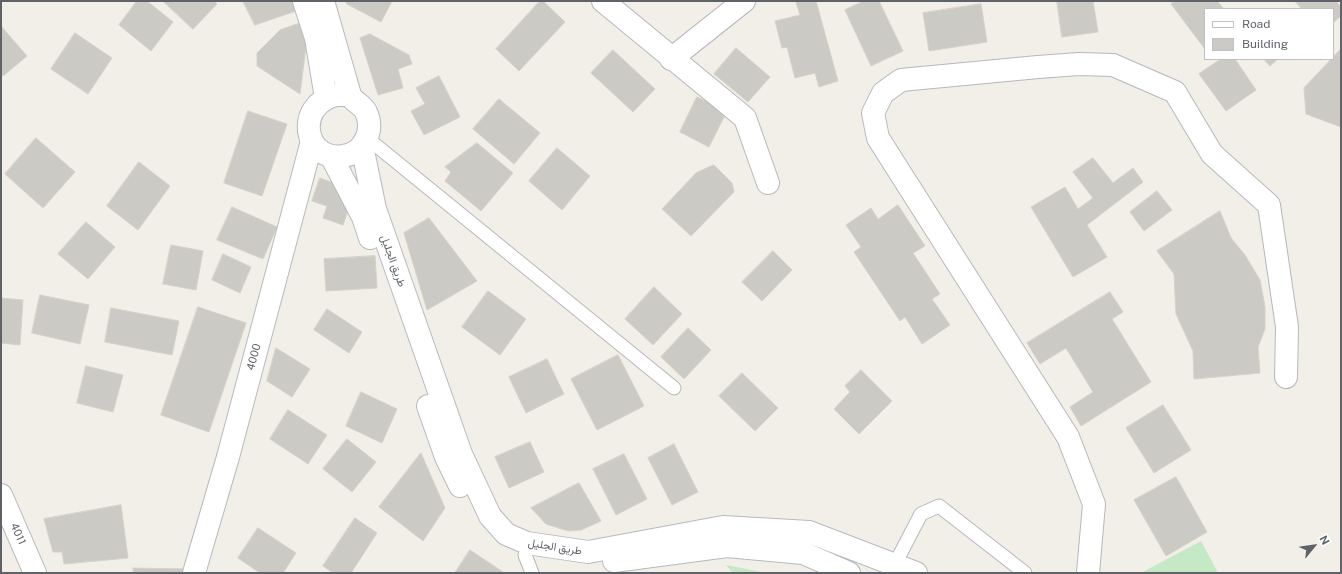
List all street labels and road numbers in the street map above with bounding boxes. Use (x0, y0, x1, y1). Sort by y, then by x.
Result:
street label: طريق الجليل (377, 233, 409, 289)
street label: 4000 (244, 342, 264, 372)
street label: 4011 (7, 521, 29, 547)
street label: طريق الجليل (527, 536, 583, 558)

